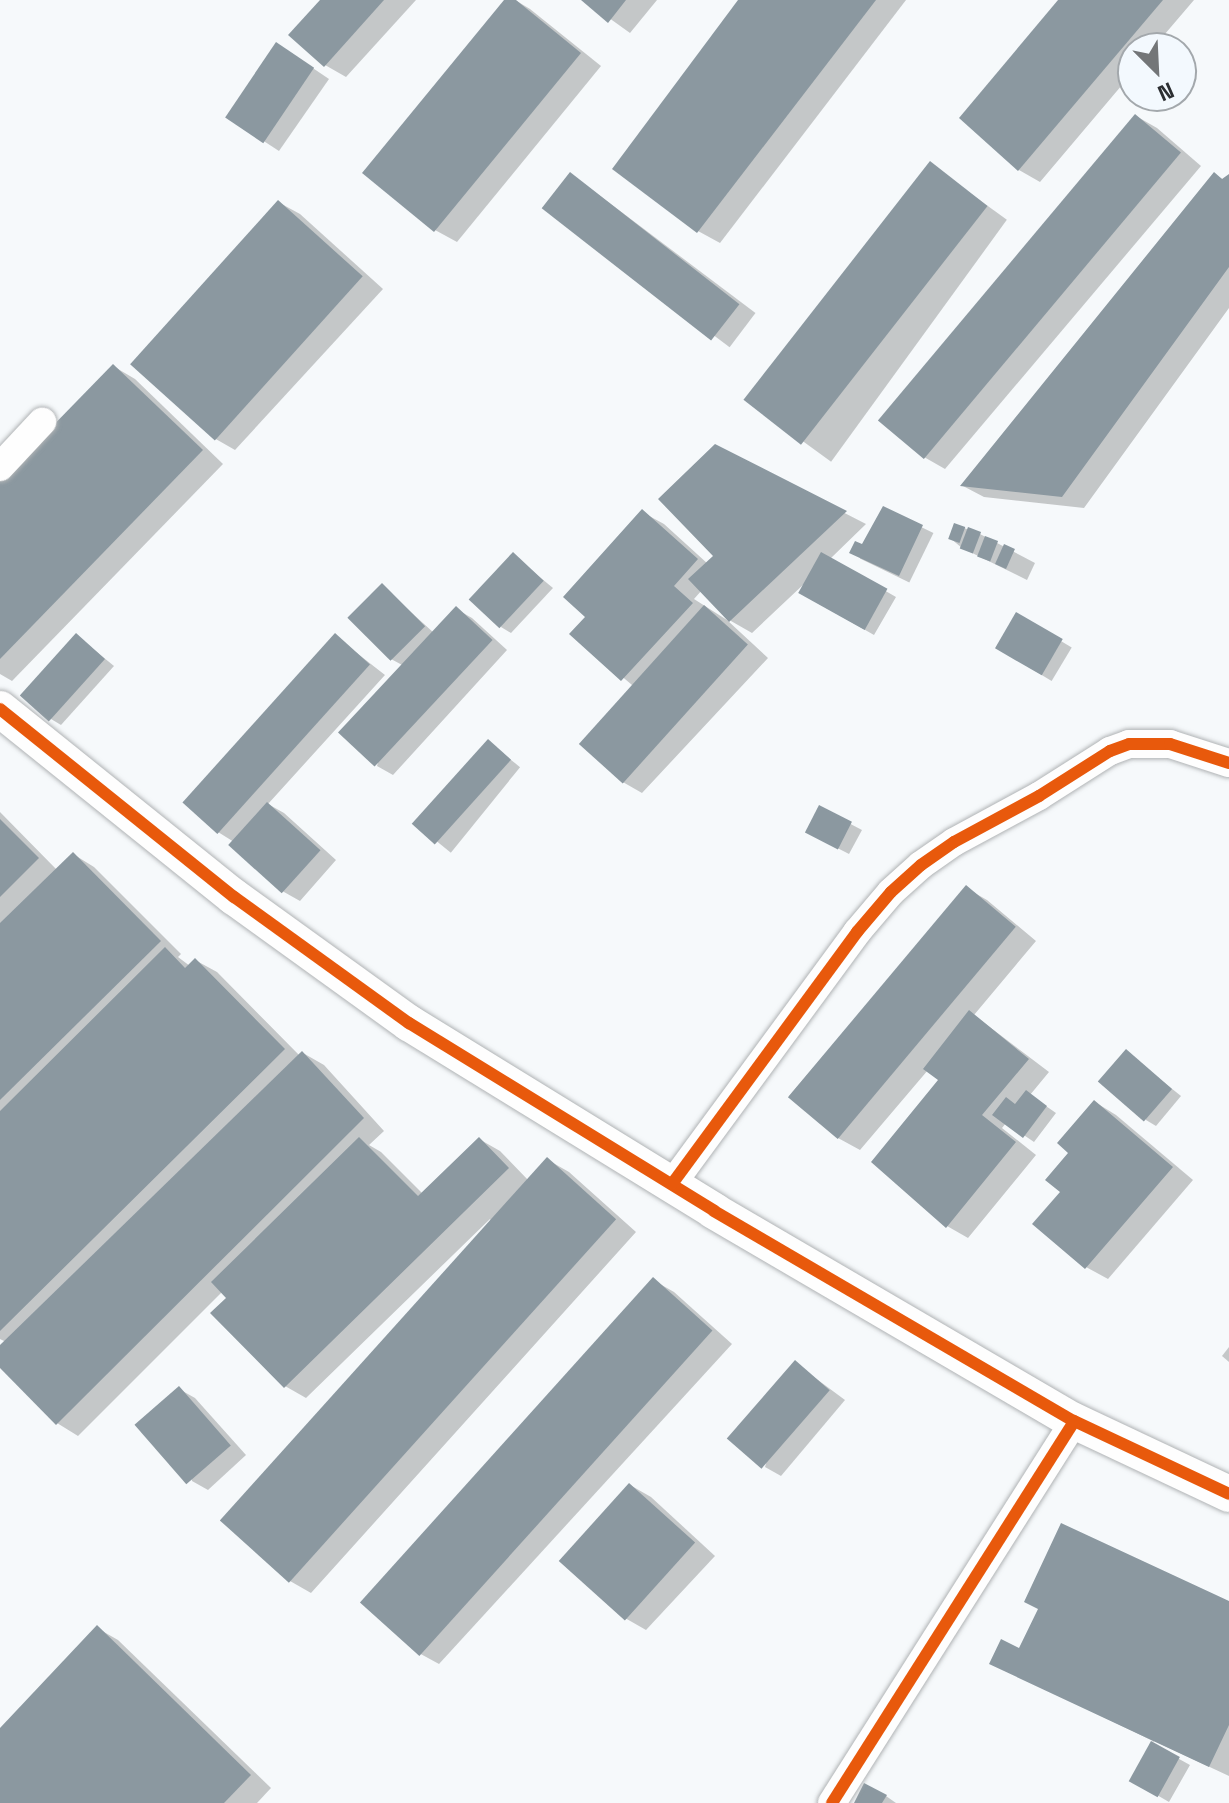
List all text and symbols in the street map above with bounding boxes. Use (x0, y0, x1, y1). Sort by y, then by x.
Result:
north arrow (1117, 32, 1197, 112)
text: N (1154, 76, 1178, 108)

